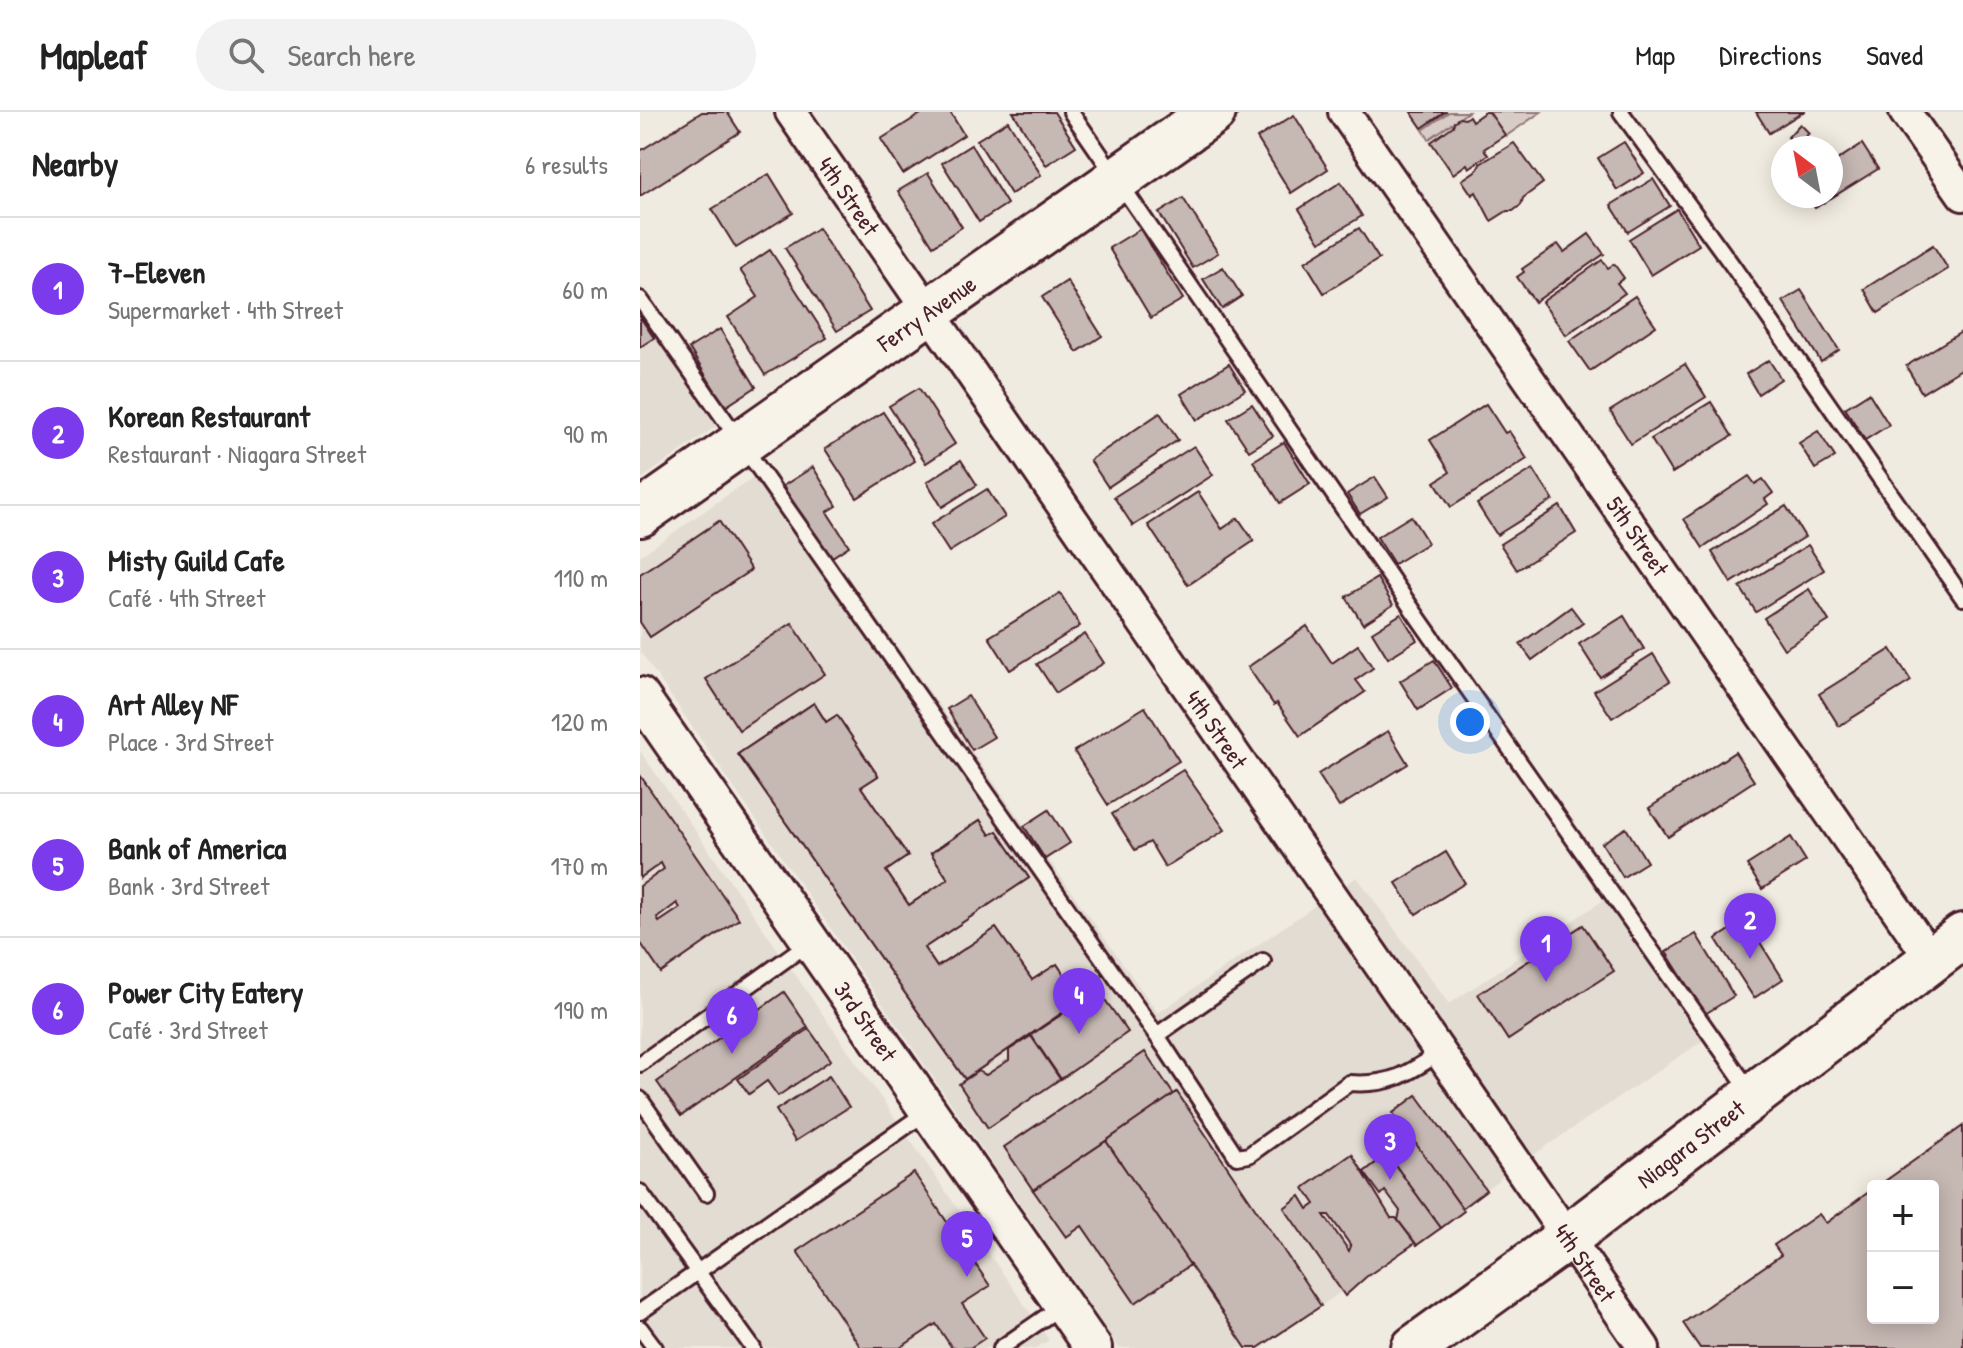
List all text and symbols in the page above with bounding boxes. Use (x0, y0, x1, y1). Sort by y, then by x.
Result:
search box (196, 19, 756, 91)
text: Mapleaf (40, 29, 148, 81)
icon: search (224, 33, 268, 77)
text: Search here (288, 35, 416, 75)
text: Map (1635, 36, 1675, 74)
text: Directions (1719, 36, 1822, 74)
text: Saved (1866, 36, 1923, 74)
north arrow (1771, 136, 1843, 208)
text: Nearby (32, 141, 118, 187)
text: 6 results (525, 147, 608, 182)
street label: 4th Street (811, 150, 888, 242)
text: 7-Eleven (108, 252, 206, 292)
street label: Ferry Avenue (870, 267, 983, 359)
text: 1 (53, 272, 63, 307)
text: 60 m (562, 272, 608, 307)
text: Supermarket · 4th Street (108, 292, 343, 327)
text: Korean Restaurant (108, 396, 310, 436)
text: 2 (52, 416, 64, 451)
text: 90 m (563, 416, 608, 451)
text: Restaurant · Niagara Street (108, 436, 366, 471)
street label: 5th Street (1599, 490, 1677, 583)
text: Misty Guild Cafe (108, 540, 285, 580)
text: 3 (52, 560, 64, 595)
text: 110 m (554, 560, 608, 595)
text: Café · 4th Street (108, 580, 265, 615)
text: Art Alley NF (108, 684, 238, 724)
street label: 4th Street (1179, 684, 1256, 776)
your location (1450, 702, 1490, 742)
text: 4 (53, 704, 63, 739)
text: 120 m (551, 704, 608, 739)
text: Place · 3rd Street (108, 724, 274, 759)
text: Bank of America (108, 828, 286, 868)
text: 5 (53, 848, 64, 883)
text: 170 m (550, 848, 608, 883)
text: Bank · 3rd Street (108, 868, 269, 903)
pin: 2 (1724, 893, 1776, 959)
pin: 1 (1520, 916, 1572, 982)
pin: 4 (1053, 968, 1105, 1034)
text: Power City Eatery (108, 972, 303, 1012)
street label: 3rd Street (827, 975, 905, 1068)
pin: 6 (706, 988, 758, 1054)
text: 6 (53, 992, 63, 1027)
text: 190 m (554, 992, 608, 1027)
text: Café · 3rd Street (108, 1012, 268, 1047)
street label: Niagara Street (1630, 1092, 1752, 1195)
pin: 3 (1364, 1114, 1416, 1180)
map controls (1867, 1180, 1939, 1324)
button: + (1867, 1180, 1939, 1252)
pin: 5 (941, 1211, 993, 1277)
street label: 4th Street (1547, 1217, 1624, 1309)
button: − (1867, 1252, 1939, 1324)

